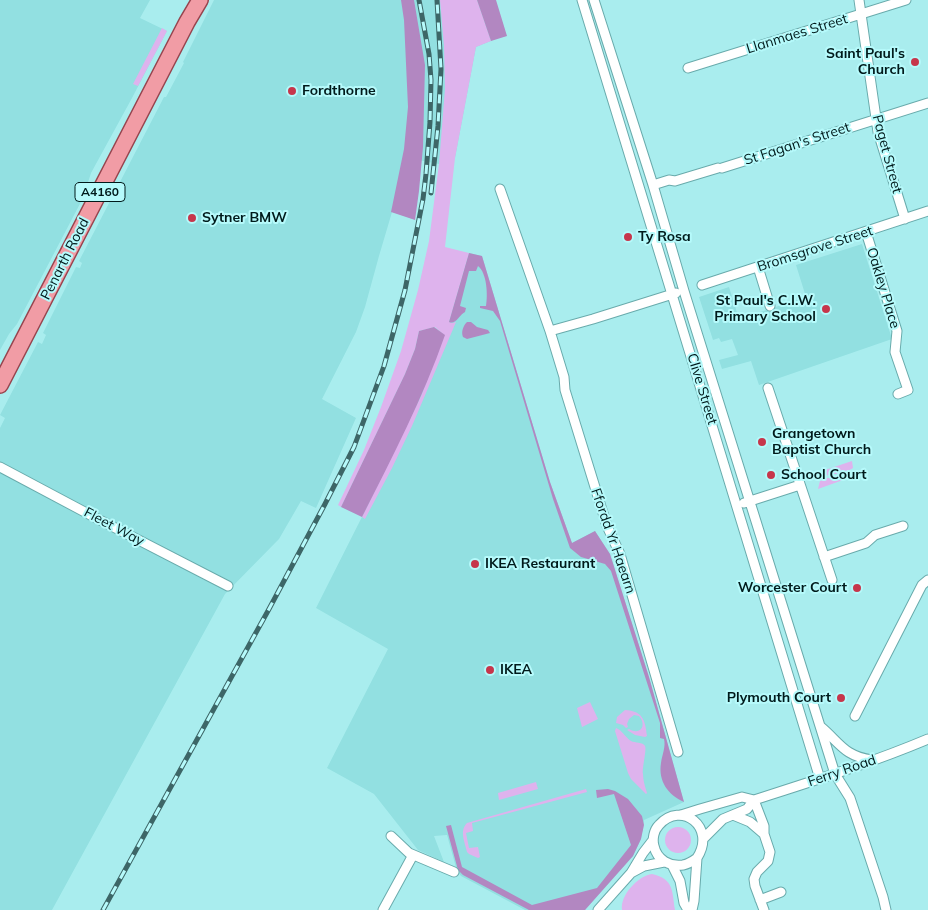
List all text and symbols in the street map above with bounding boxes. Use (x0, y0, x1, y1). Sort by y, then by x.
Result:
street label: Llanmaes Street (744, 11, 850, 57)
place label: Saint Paul's Church (826, 46, 905, 78)
marker: Saint Paul's Church (909, 56, 921, 68)
place label: Fordthorne (302, 83, 376, 99)
marker: Fordthorne (286, 85, 298, 97)
street label: Paget Street (868, 113, 906, 195)
street label: St Fagan's Street (742, 119, 852, 169)
road number: A4160 (75, 182, 125, 202)
place label: Sytner BMW (202, 210, 287, 226)
marker: Sytner BMW (186, 212, 198, 224)
street label: Penarth Road (37, 215, 93, 303)
street label: Bromsgrove Street (755, 222, 875, 276)
place label: Ty Rosa (638, 229, 691, 245)
marker: Ty Rosa (622, 231, 634, 243)
street label: Oakley Place (863, 246, 903, 330)
place label: St Paul's C.I.W. Primary School (714, 293, 816, 326)
marker: St Paul's C.I.W. Primary School (820, 303, 832, 315)
street label: Clive Street (683, 351, 721, 427)
place label: Grangetown Baptist Church (772, 426, 871, 458)
marker: Grangetown Baptist Church (756, 436, 768, 448)
place label: School Court (781, 467, 867, 483)
marker: School Court (765, 469, 777, 481)
street label: Ffordd Yr Haearn (587, 486, 639, 596)
street label: Fleet Way (81, 504, 147, 550)
place label: IKEA Restaurant (485, 556, 595, 572)
marker: IKEA Restaurant (469, 558, 481, 570)
place label: Worcester Court (738, 580, 847, 596)
marker: Worcester Court (851, 582, 863, 594)
place label: IKEA (500, 662, 532, 678)
marker: IKEA (484, 664, 496, 676)
place label: Plymouth Court (727, 690, 831, 706)
marker: Plymouth Court (835, 692, 847, 704)
street label: Ferry Road (806, 751, 878, 791)

